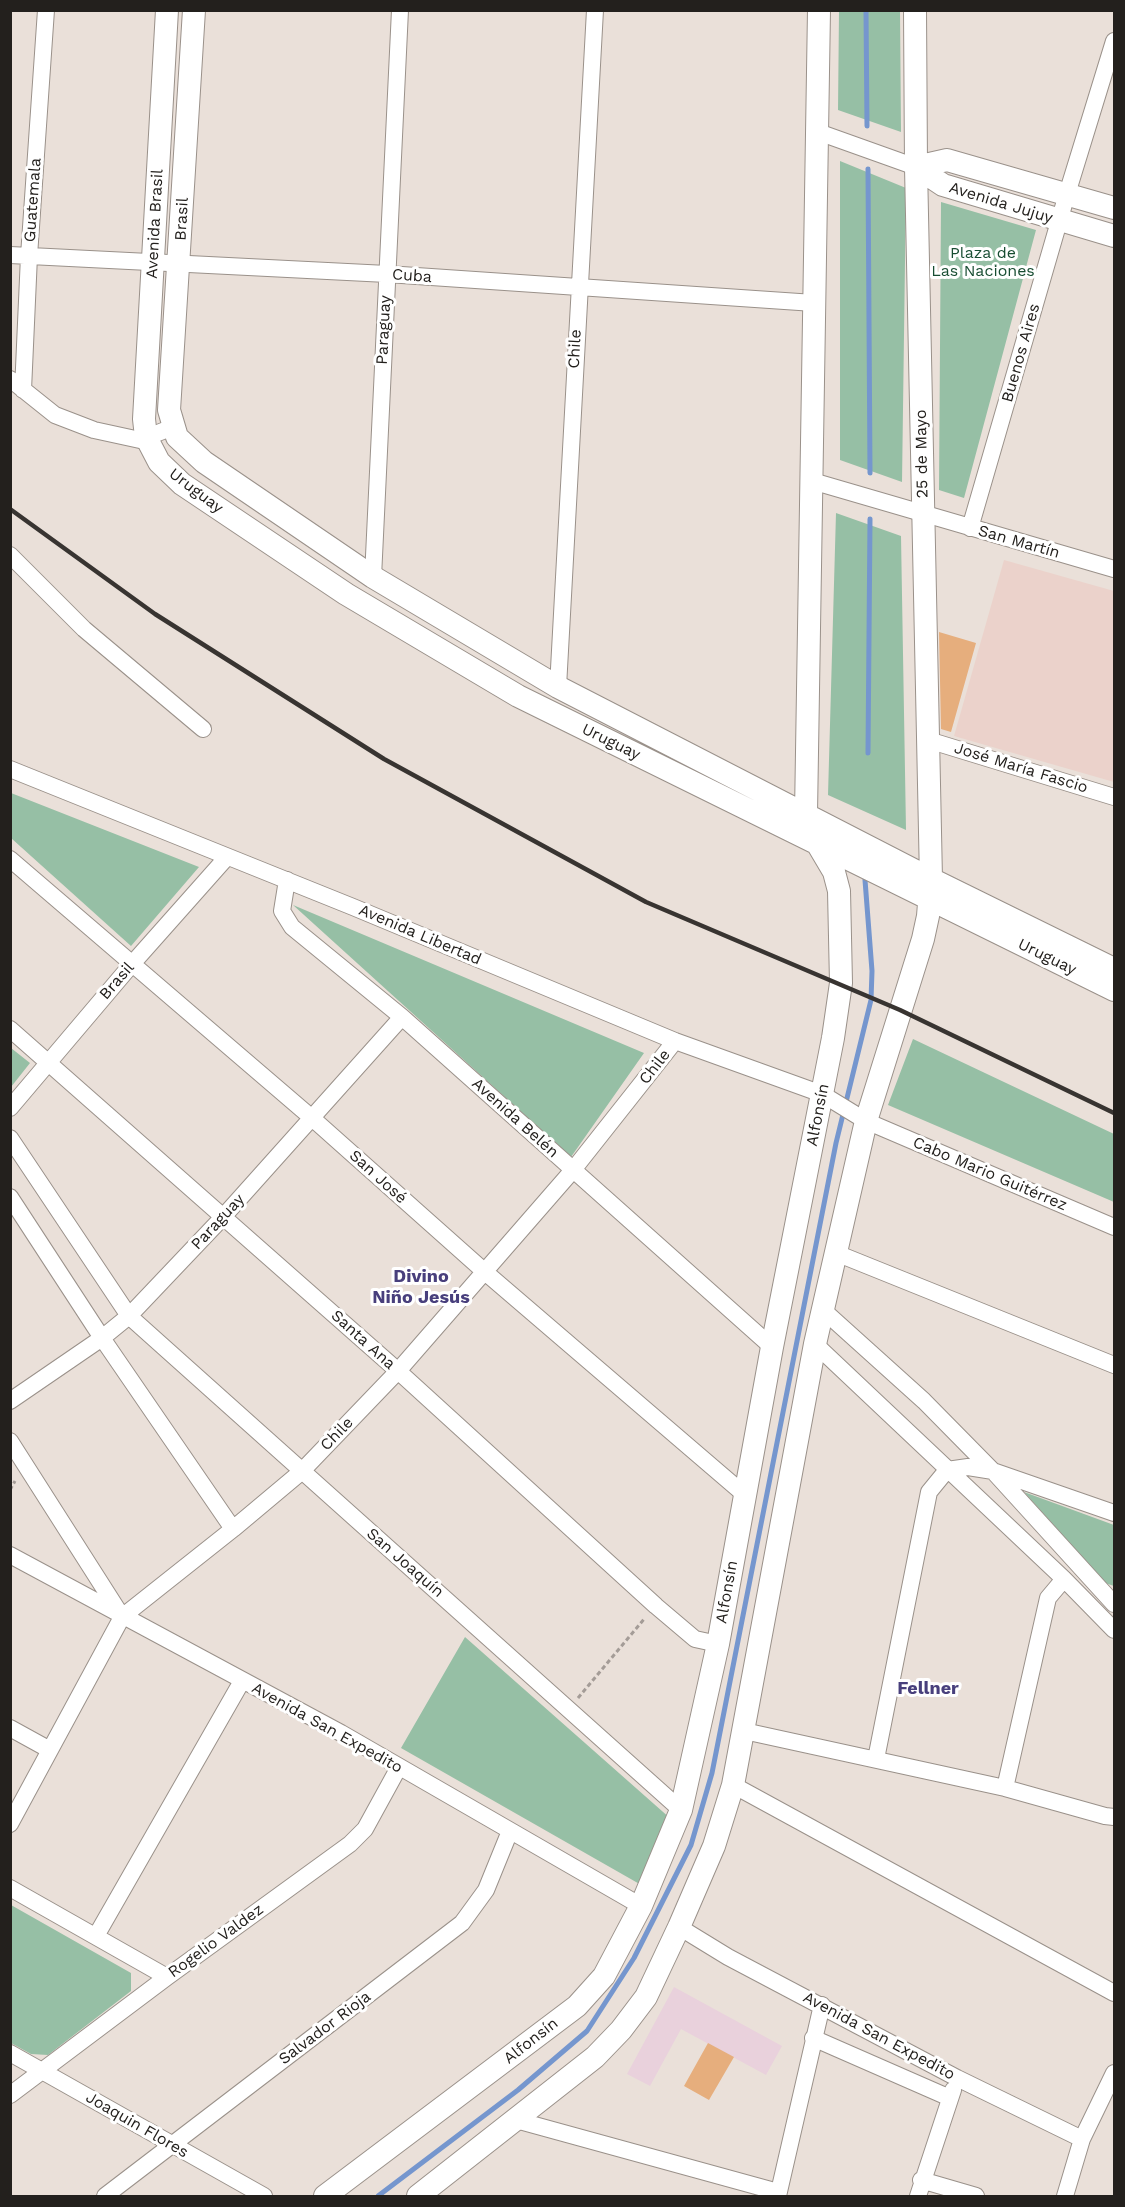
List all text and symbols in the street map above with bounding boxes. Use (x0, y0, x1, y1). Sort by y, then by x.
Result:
street label: Guatemala (20, 157, 46, 243)
street label: Avenida Brasil (143, 169, 167, 279)
street label: Avenida Jujuy (947, 178, 1055, 228)
street label: Brasil (171, 197, 193, 241)
park label: Plaza de Las Naciones (931, 243, 1035, 281)
street label: Cuba (391, 265, 433, 287)
street label: Paraguay (373, 295, 395, 365)
street label: Buenos Aires (998, 301, 1044, 405)
street label: Chile (564, 329, 586, 369)
street label: 25 de Mayo (912, 409, 932, 499)
street label: Uruguay (165, 464, 227, 518)
street label: San Martín (976, 521, 1062, 563)
street label: Uruguay (579, 720, 643, 764)
street label: José María Fascio (952, 739, 1090, 797)
street label: Avenida Libertad (356, 901, 484, 969)
street label: Uruguay (1015, 935, 1079, 979)
street label: Brasil (96, 958, 138, 1004)
street label: Chile (635, 1046, 675, 1088)
street label: Avenida Belén (468, 1074, 562, 1162)
street label: Alfonsín (803, 1082, 833, 1148)
street label: Cabo Mario Guitérrez (910, 1133, 1070, 1215)
street label: San José (345, 1146, 411, 1208)
street label: Paraguay (187, 1190, 249, 1254)
district label: Divino Niño Jesús (372, 1266, 470, 1308)
street label: Santa Ana (327, 1306, 399, 1374)
street label: Chile (316, 1413, 358, 1455)
street label: San Joaquín (362, 1524, 448, 1602)
street label: Alfonsín (712, 1559, 742, 1625)
district label: Fellner (897, 1678, 959, 1700)
street label: Avenida San Expedito (248, 1679, 406, 1777)
street label: Rogelio Valdez (165, 1900, 267, 1982)
street label: Salvador Rioja (275, 1987, 375, 2069)
street label: Avenida San Expedito (800, 1988, 958, 2084)
street label: Alfonsín (500, 2014, 562, 2068)
street label: Joaquin Flores (82, 2088, 192, 2162)

